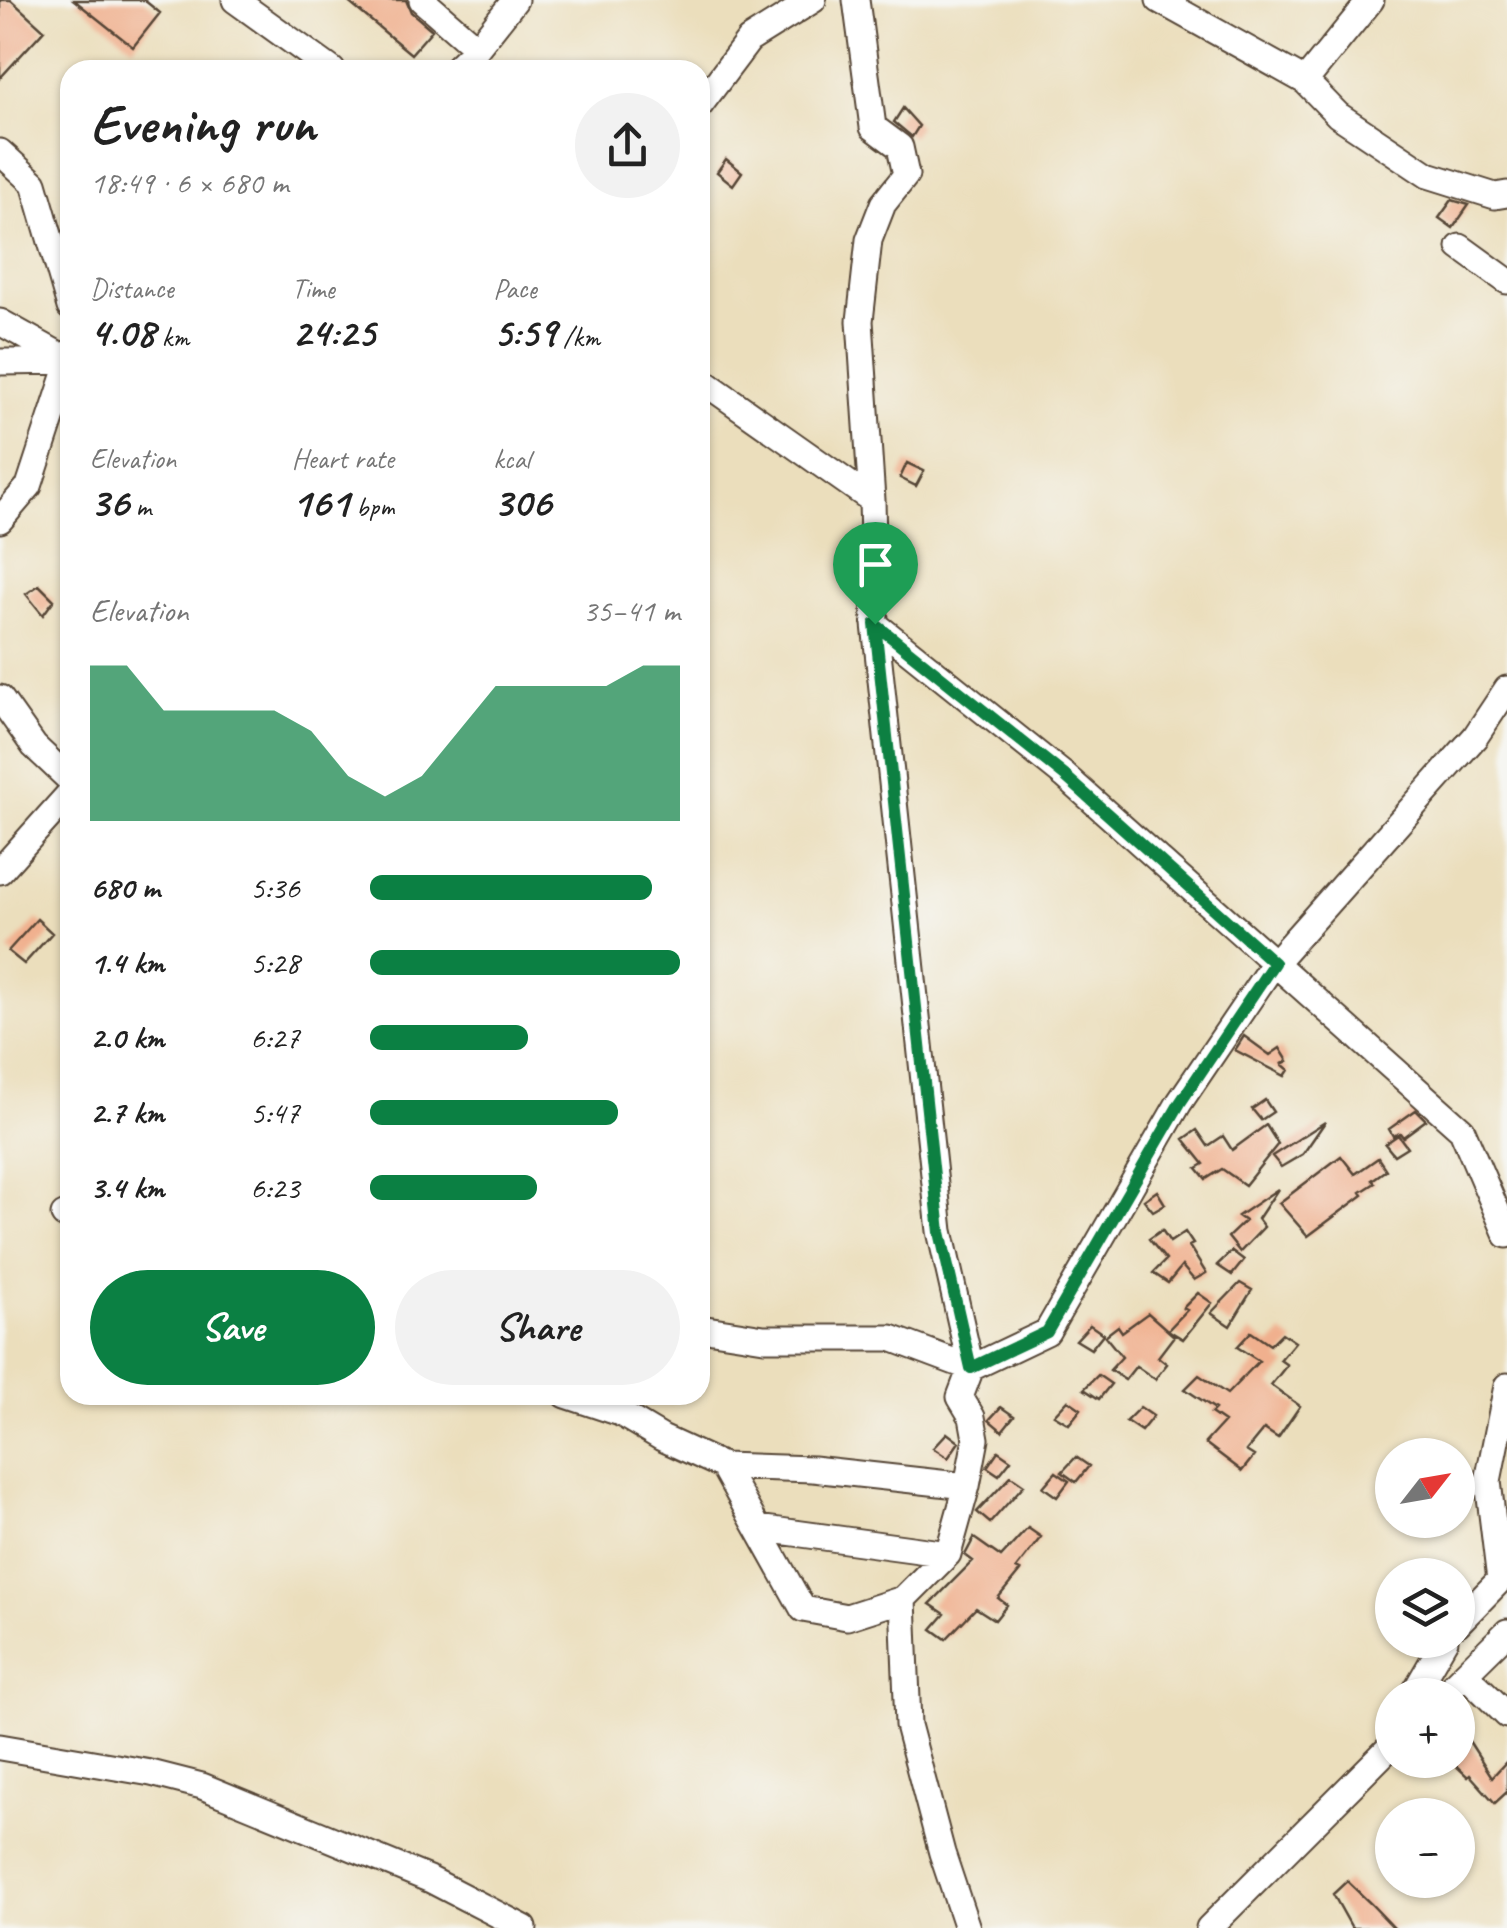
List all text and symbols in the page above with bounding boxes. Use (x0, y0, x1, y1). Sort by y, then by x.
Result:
text: Evening run (90, 89, 315, 159)
button: share (575, 93, 680, 198)
text: 18:49 · 6 × 680 m (90, 162, 288, 203)
text: Distance (90, 271, 174, 306)
text: Time (292, 271, 335, 306)
text: Pace (493, 271, 536, 306)
text: 4.08 (90, 306, 155, 359)
text: 24:25 (292, 306, 375, 359)
text: 5:59 (493, 306, 557, 359)
text: km (155, 319, 189, 354)
text: /km (557, 319, 600, 354)
text: Elevation (90, 441, 176, 476)
text: Heart rate (292, 441, 394, 476)
text: kcal (493, 441, 530, 476)
text: 36 (90, 476, 129, 529)
text: 161 (292, 476, 349, 529)
text: 306 (493, 476, 551, 529)
text: m (129, 489, 151, 524)
text: bpm (349, 489, 394, 524)
pin (833, 522, 918, 625)
icon: arrive (848, 537, 903, 592)
text: Elevation (90, 590, 188, 631)
text: 35–41 m (582, 590, 680, 631)
text: 680 m (90, 867, 160, 908)
text: 5:36 (250, 867, 300, 908)
text: 1.4 km (90, 942, 164, 983)
text: 5:28 (250, 942, 300, 983)
text: 2.0 km (90, 1017, 164, 1058)
text: 6:27 (250, 1017, 300, 1058)
text: 2.7 km (90, 1092, 164, 1133)
text: 5:47 (250, 1092, 300, 1133)
text: 3.4 km (90, 1167, 164, 1208)
text: 6:23 (250, 1167, 300, 1208)
button: Save (90, 1270, 375, 1385)
button: Share (395, 1270, 680, 1385)
north arrow (1375, 1438, 1475, 1538)
map controls (1375, 1438, 1475, 1898)
button: layers (1375, 1558, 1475, 1658)
button: + (1375, 1678, 1475, 1778)
button: − (1375, 1798, 1475, 1898)

